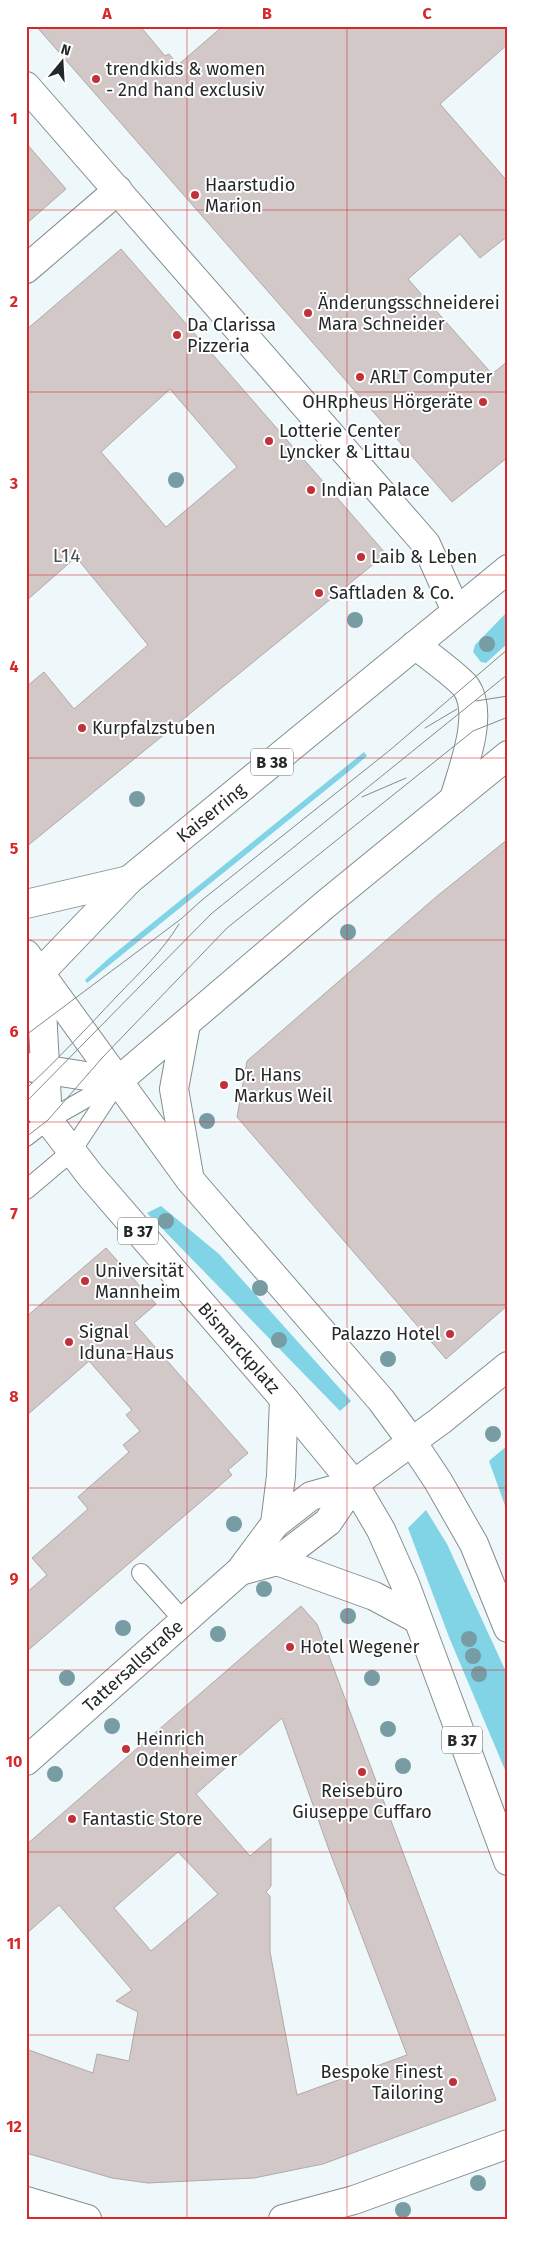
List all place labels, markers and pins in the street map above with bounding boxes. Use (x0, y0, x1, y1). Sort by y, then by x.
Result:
place label: trendkids & women - 2nd hand exclusiv (106, 58, 265, 101)
marker: trendkids & women - 2nd hand exclusiv (90, 73, 102, 85)
place label: Haarstudio Marion (205, 174, 295, 217)
marker: Haarstudio Marion (189, 189, 201, 201)
place label: Änderungsschneiderei Mara Schneider (318, 292, 500, 335)
marker: Änderungsschneiderei Mara Schneider (302, 307, 314, 319)
place label: Da Clarissa Pizzeria (187, 314, 276, 357)
marker: Da Clarissa Pizzeria (171, 329, 183, 341)
place label: ARLT Computer (370, 366, 493, 388)
marker: ARLT Computer (354, 371, 366, 383)
place label: OHRpheus Hörgeräte (302, 391, 473, 413)
marker: OHRpheus Hörgeräte (477, 396, 489, 408)
place label: Lotterie Center Lyncker & Littau (279, 420, 410, 463)
marker: Lotterie Center Lyncker & Littau (263, 435, 275, 447)
place label: Indian Palace (321, 479, 430, 501)
marker: Indian Palace (305, 484, 317, 496)
place label: Laib & Leben (371, 546, 477, 568)
marker: Laib & Leben (355, 551, 367, 563)
place label: Saftladen & Co. (329, 582, 454, 604)
marker: Saftladen & Co. (313, 587, 325, 599)
place label: Kurpfalzstuben (92, 717, 215, 739)
marker: Kurpfalzstuben (76, 722, 88, 734)
place label: Dr. Hans Markus Weil (234, 1064, 332, 1107)
marker: Dr. Hans Markus Weil (218, 1079, 230, 1091)
place label: Universität Mannheim (95, 1260, 184, 1303)
marker: Universität Mannheim (79, 1275, 91, 1287)
place label: Signal Iduna-Haus (79, 1321, 174, 1364)
place label: Palazzo Hotel (331, 1323, 440, 1345)
marker: Palazzo Hotel (444, 1328, 456, 1340)
marker: Signal Iduna-Haus (63, 1336, 75, 1348)
place label: Hotel Wegener (300, 1636, 420, 1658)
marker: Hotel Wegener (284, 1641, 296, 1653)
place label: Heinrich Odenheimer (136, 1728, 237, 1771)
marker: Heinrich Odenheimer (120, 1743, 132, 1755)
marker: Reisebüro Giuseppe Cuffaro (356, 1766, 368, 1778)
place label: Reisebüro Giuseppe Cuffaro (292, 1780, 432, 1823)
place label: Fantastic Store (82, 1808, 202, 1830)
marker: Fantastic Store (66, 1813, 78, 1825)
place label: Bespoke Finest Tailoring (320, 2061, 444, 2104)
marker: Bespoke Finest Tailoring (447, 2076, 459, 2088)

